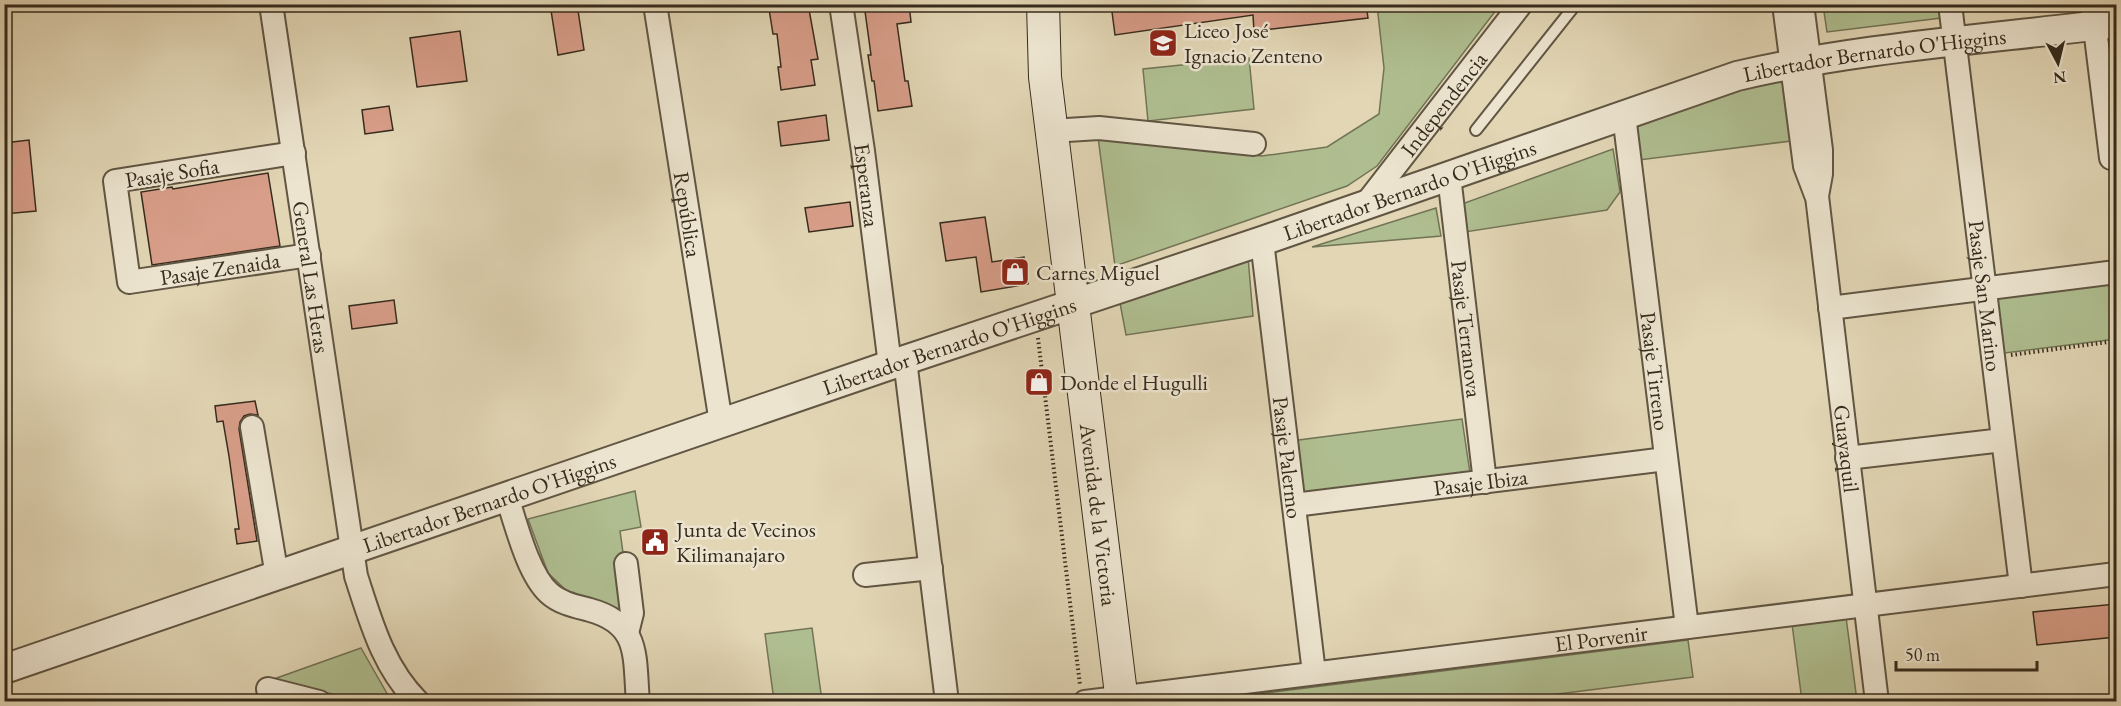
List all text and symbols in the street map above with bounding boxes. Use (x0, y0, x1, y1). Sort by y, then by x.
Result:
place label: Liceo José Ignacio Zenteno (1184, 16, 1323, 70)
street label: Libertador Bernardo O'Higgins (1740, 21, 2008, 89)
school or university icon: Liceo José Ignacio Zenteno (1147, 27, 1179, 59)
north arrow (2028, 33, 2088, 93)
street label: Independencia (1394, 45, 1493, 162)
text: N (2052, 66, 2067, 89)
street label: Libertador Bernardo O'Higgins (1279, 132, 1540, 247)
street label: Esperanza (848, 141, 887, 229)
street label: Pasaje Sofia (123, 151, 221, 195)
street label: República (667, 169, 709, 260)
street label: General Las Heras (286, 199, 337, 355)
street label: Pasaje San Marino (1962, 219, 2009, 373)
street label: Pasaje Zenaida (158, 245, 282, 292)
shop icon: Carnes Miguel (999, 256, 1031, 288)
place label: Carnes Miguel (1036, 258, 1160, 287)
street label: Pasaje Terranova (1445, 259, 1489, 400)
street label: Libertador Bernardo O'Higgins (819, 290, 1080, 402)
street label: Pasaje Tirreno (1634, 310, 1677, 432)
shop icon: Donde el Hugulli (1023, 366, 1055, 398)
place label: Donde el Hugulli (1060, 368, 1208, 397)
street label: Pasaje Palermo (1266, 395, 1310, 520)
street label: Guayaquil (1827, 403, 1867, 494)
street label: Avenida de la Victoria (1073, 421, 1125, 608)
street label: Libertador Bernardo O'Higgins (359, 446, 620, 559)
street label: Pasaje Ibiza (1432, 462, 1530, 502)
place label: Junta de Vecinos Kilimanajaro (674, 515, 816, 569)
public building icon: Junta de Vecinos Kilimanajaro (639, 526, 671, 558)
street label: El Porvenir (1553, 618, 1650, 658)
scale bar (1896, 634, 2037, 672)
text: 50 m (1905, 643, 1940, 666)

